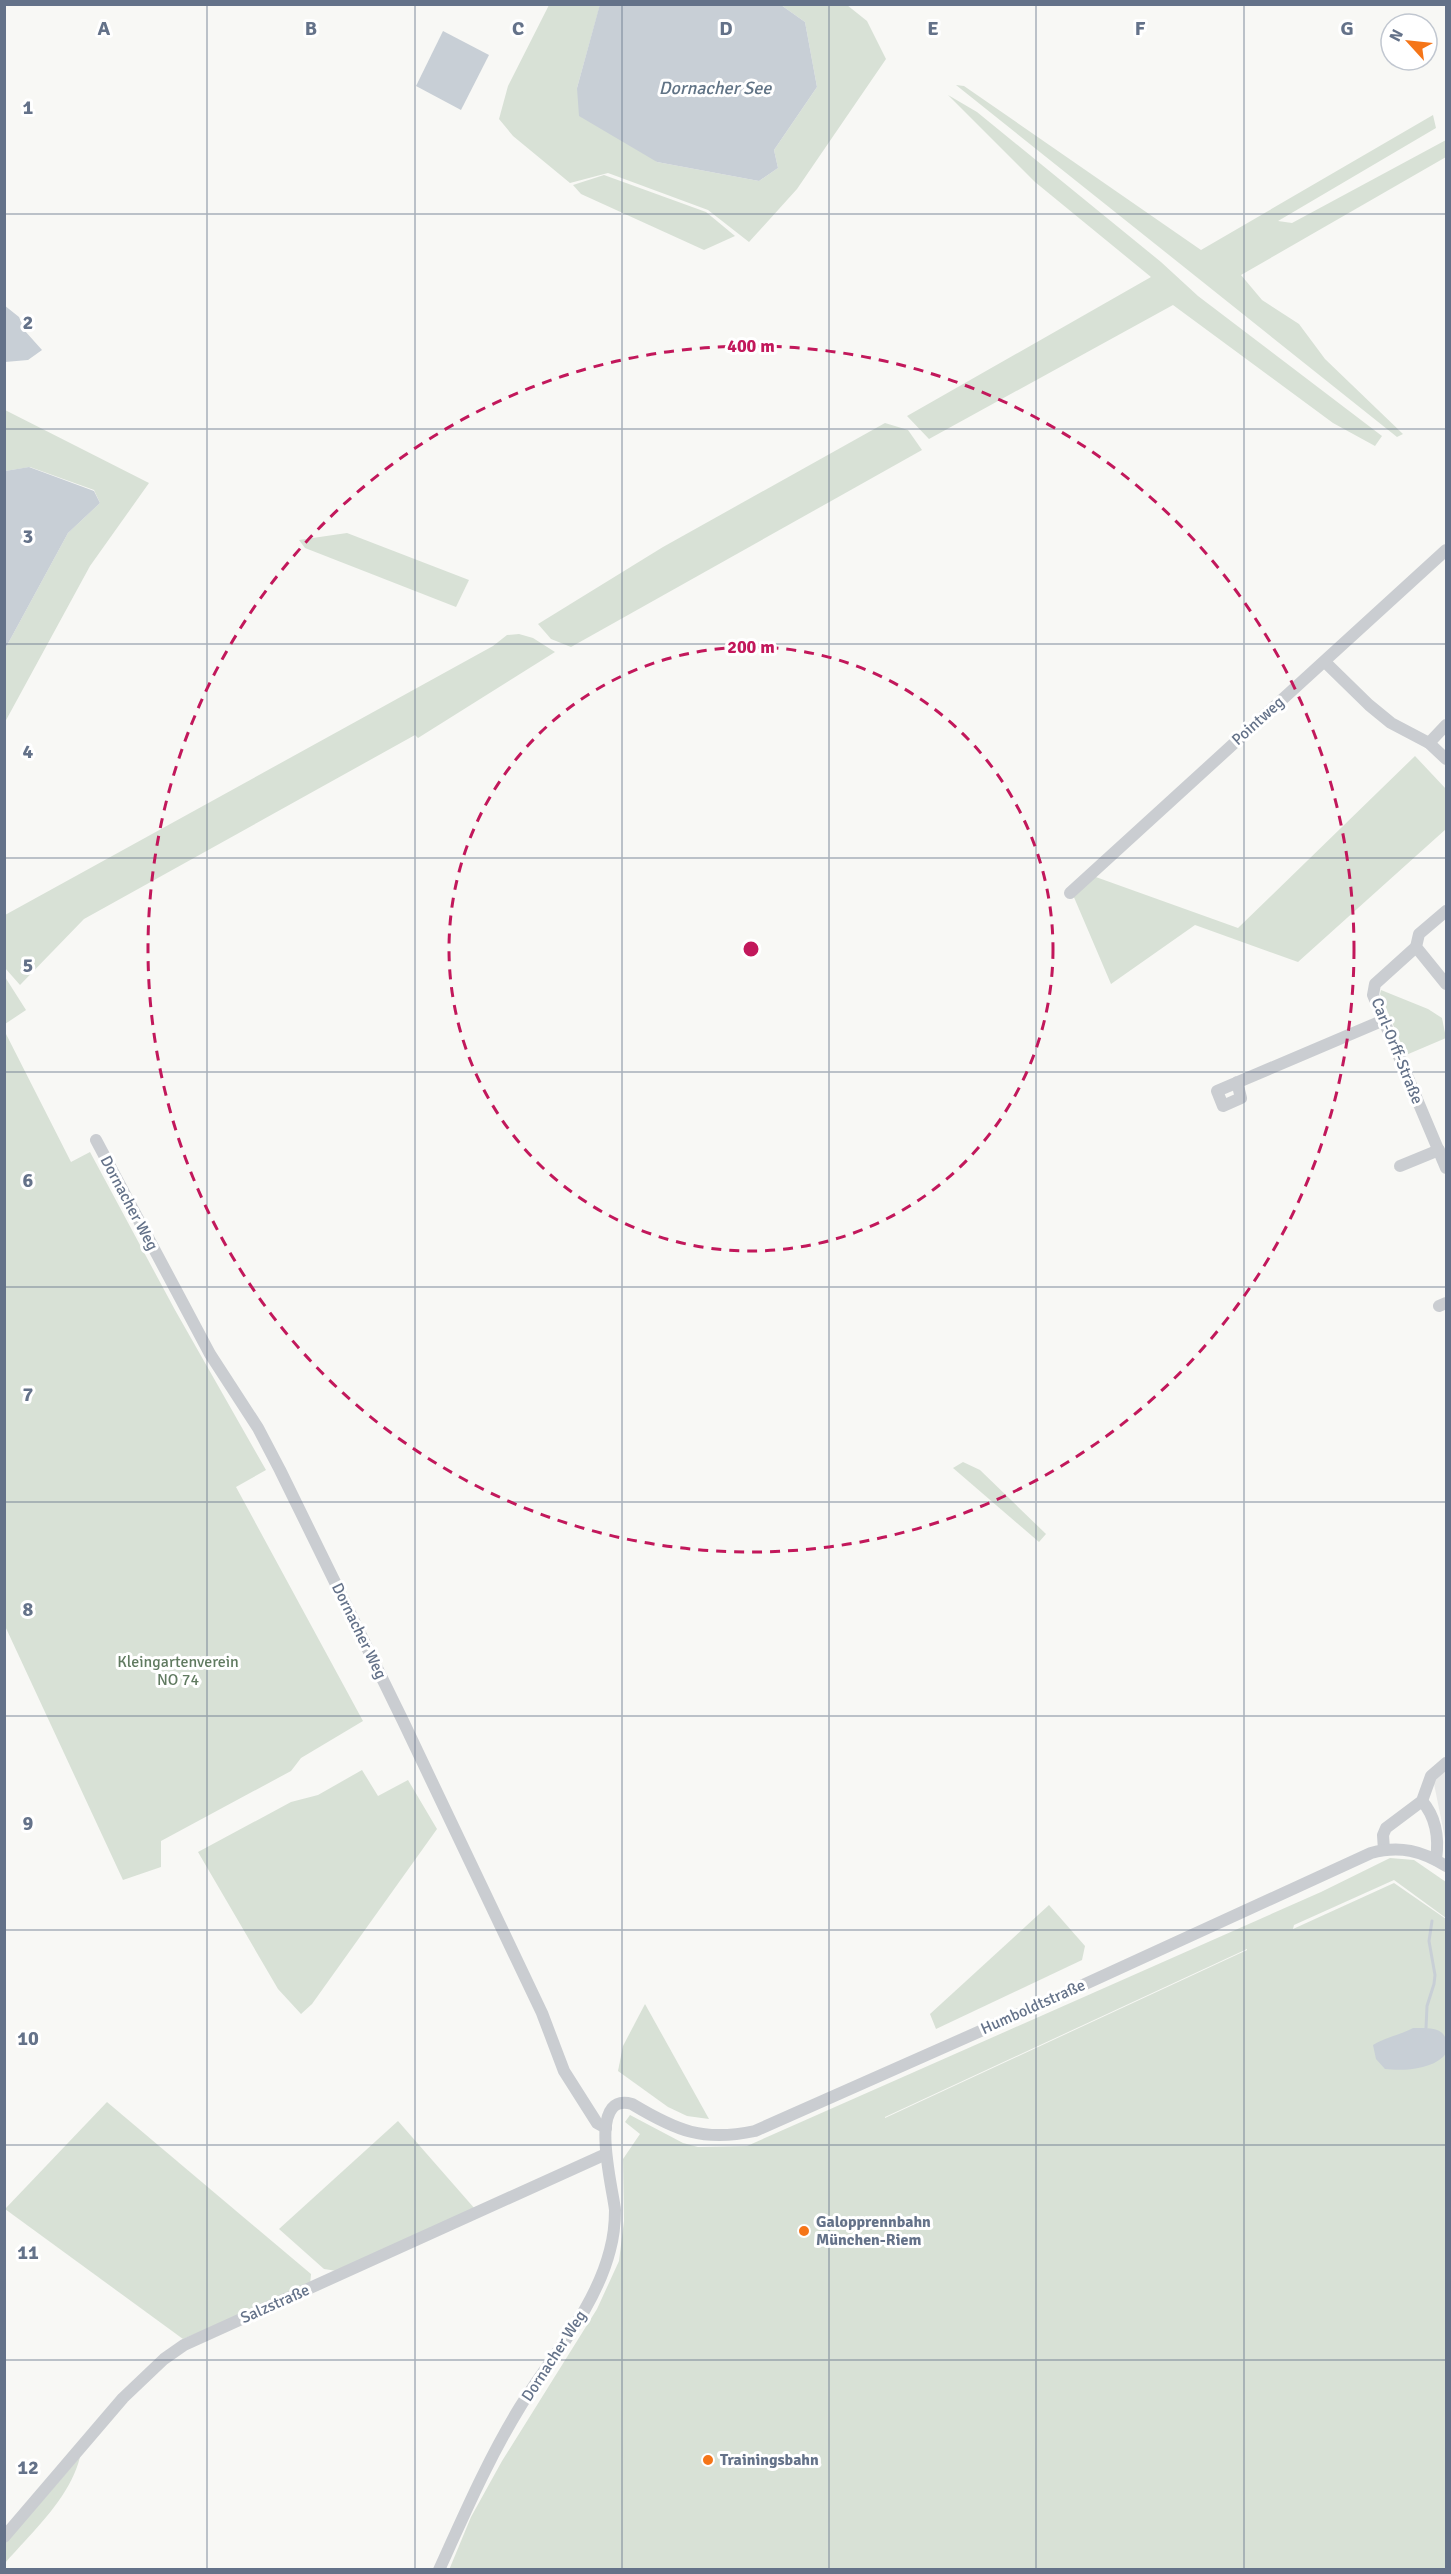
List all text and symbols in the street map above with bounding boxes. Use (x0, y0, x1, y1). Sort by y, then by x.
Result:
north arrow (1379, 12, 1439, 72)
text: A (98, 16, 111, 41)
text: B (305, 16, 317, 41)
text: C (512, 16, 524, 41)
text: D (719, 16, 733, 41)
text: E (927, 16, 939, 41)
text: F (1135, 16, 1146, 41)
text: G (1340, 16, 1354, 41)
text: N (1385, 26, 1408, 45)
water label: Dornacher See (659, 77, 772, 99)
text: 1 (23, 95, 34, 120)
text: 2 (23, 310, 33, 335)
text: 400 m (727, 335, 775, 357)
text: 3 (23, 524, 33, 549)
text: 200 m (727, 636, 775, 658)
street label: Pointweg (1228, 692, 1288, 750)
text: 4 (23, 739, 34, 764)
centre of rings (741, 939, 761, 959)
text: 5 (23, 953, 33, 978)
street label: Carl-Orff-Straße (1367, 995, 1427, 1107)
street label: Dornacher Weg (96, 1152, 162, 1254)
text: 6 (23, 1168, 34, 1193)
text: 7 (23, 1382, 34, 1407)
street label: Dornacher Weg (327, 1580, 391, 1682)
text: 8 (23, 1597, 34, 1622)
park label: Kleingartenverein NO 74 (117, 1652, 239, 1690)
text: 9 (23, 1811, 34, 1836)
street label: Humboldtstraße (978, 1975, 1088, 2039)
text: 10 (17, 2026, 39, 2051)
place label: Galopprennbahn München-Riem (816, 2212, 931, 2250)
marker: Galopprennbahn München-Riem (797, 2224, 811, 2238)
text: 11 (17, 2240, 39, 2265)
street label: Salzstraße (237, 2280, 313, 2328)
street label: Dornacher Weg (517, 2307, 591, 2405)
place label: Trainingsbahn (720, 2450, 819, 2470)
marker: Trainingsbahn (701, 2453, 715, 2467)
text: 12 (17, 2455, 39, 2480)

